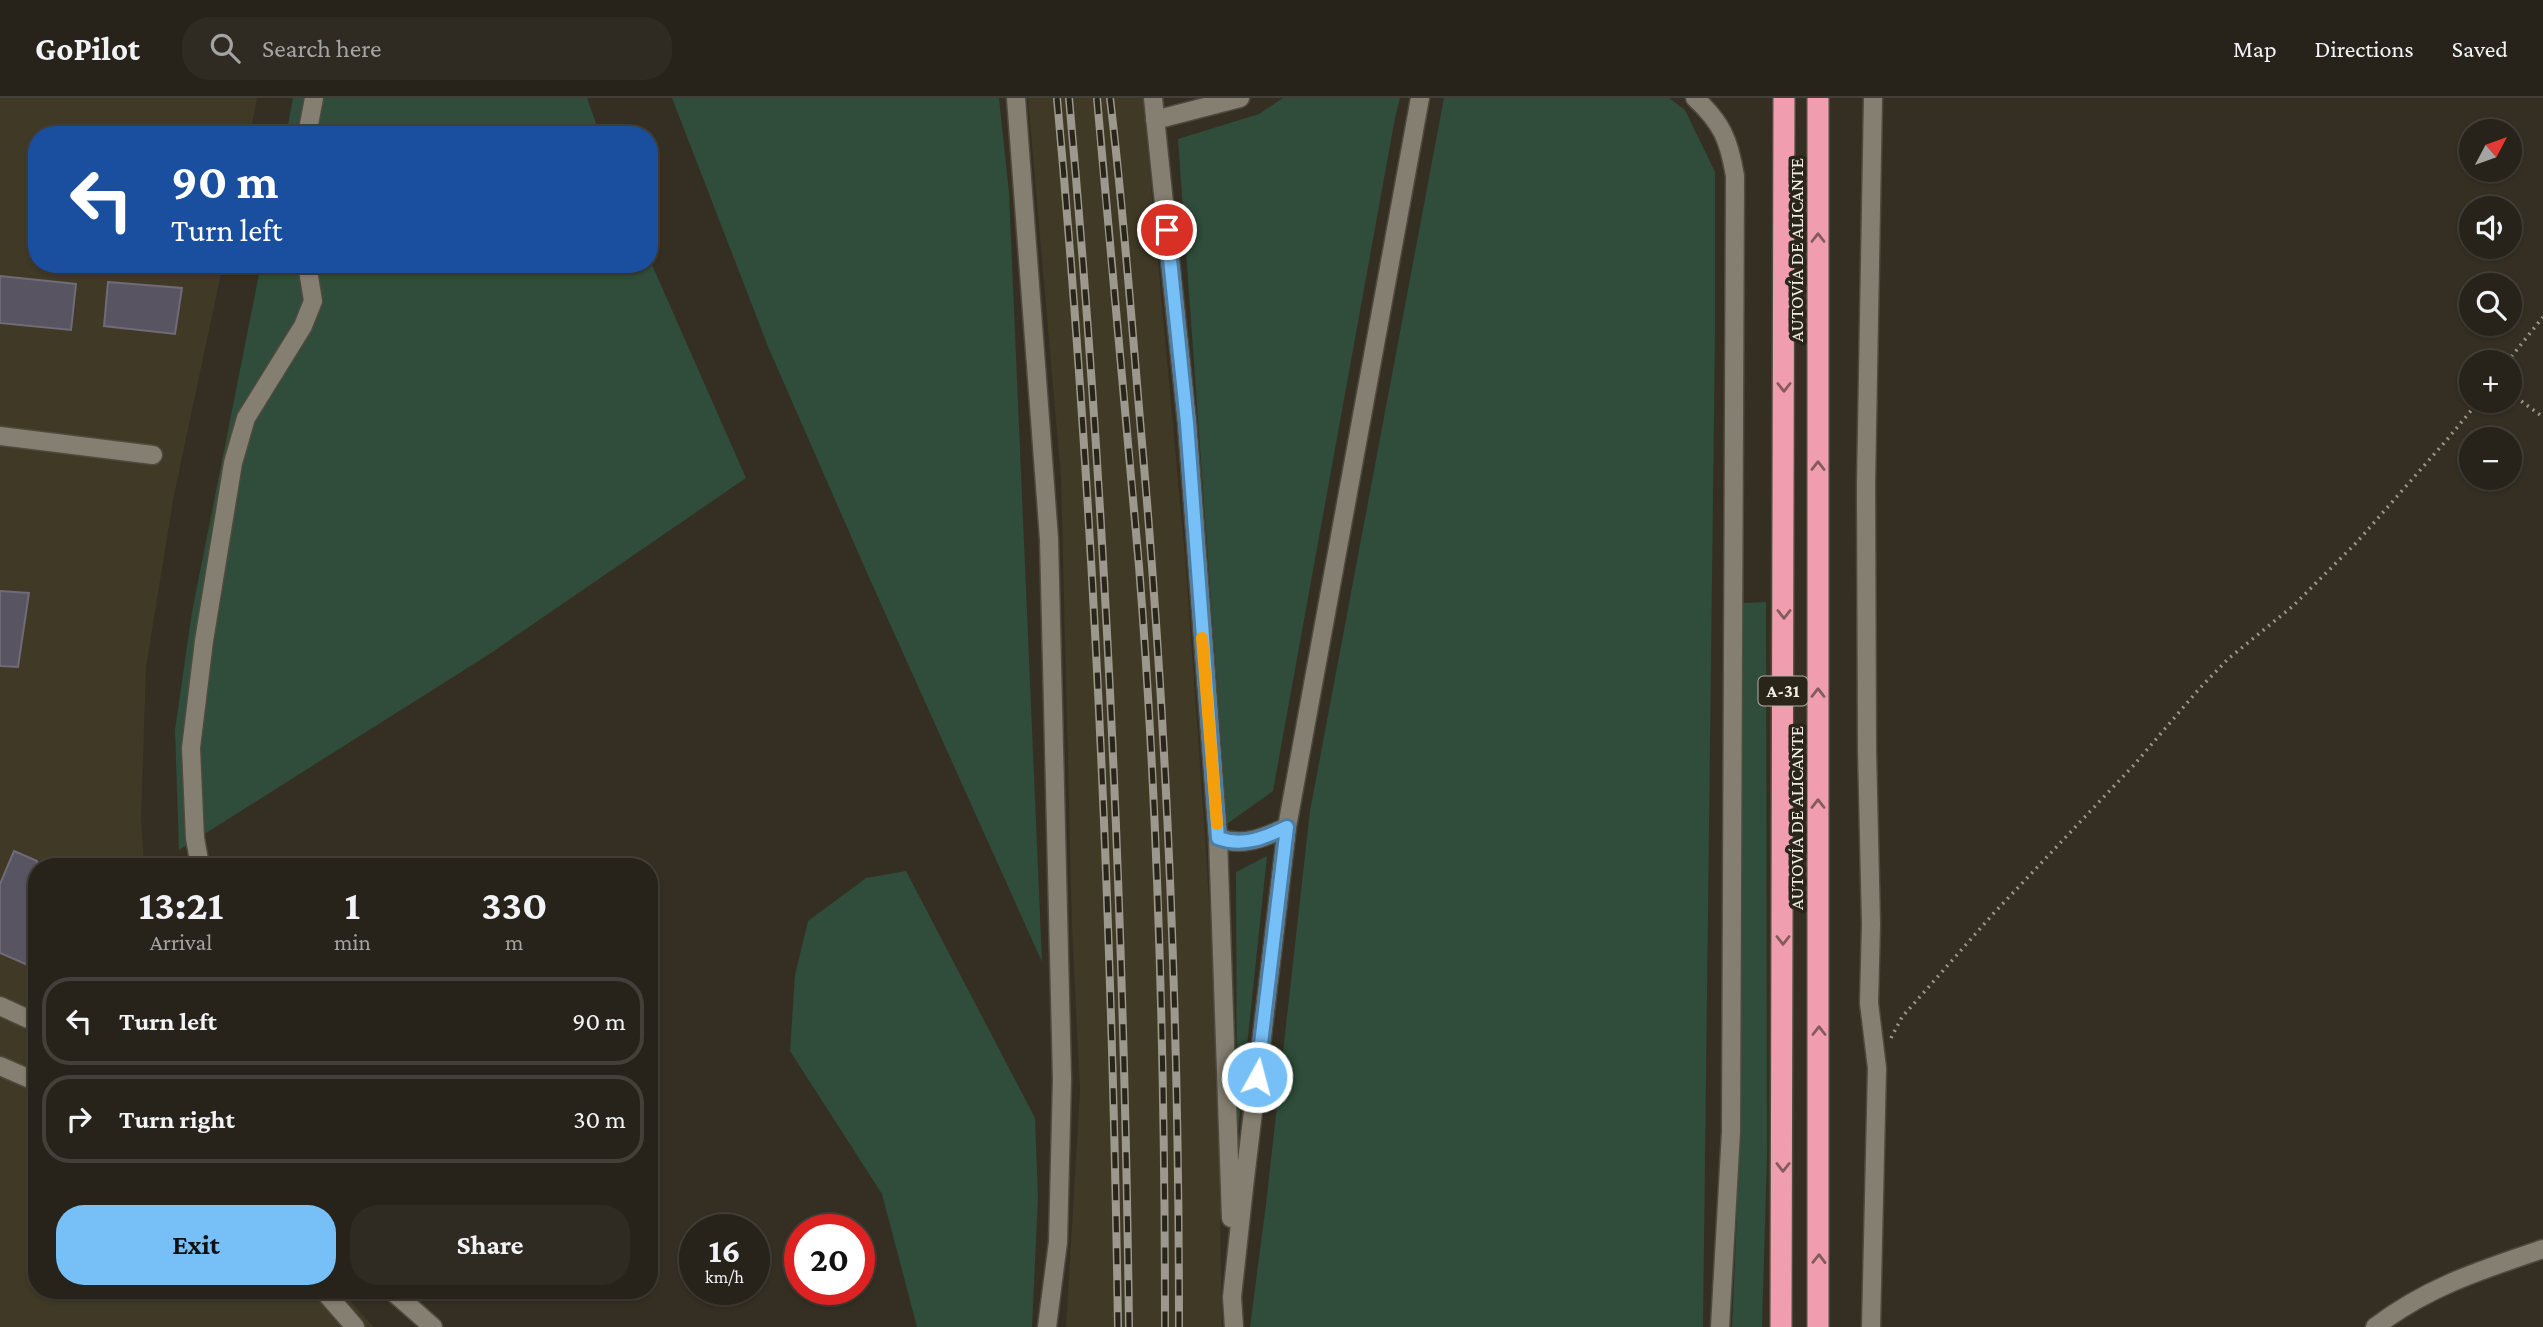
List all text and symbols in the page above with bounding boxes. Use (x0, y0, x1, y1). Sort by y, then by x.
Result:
search box (182, 17, 672, 80)
icon: search (206, 29, 244, 67)
text: GoPilot (35, 30, 140, 67)
text: Search here (262, 34, 381, 63)
text: Map (2233, 35, 2277, 62)
text: Directions (2315, 35, 2414, 62)
text: Saved (2452, 35, 2508, 62)
north arrow (2459, 119, 2522, 182)
map controls (2459, 119, 2522, 490)
icon: left (56, 154, 147, 245)
text: 90 m (171, 154, 278, 209)
street label: AUTOVÍA DE ALICANTE (1786, 158, 1807, 342)
button: sound (2459, 196, 2522, 259)
pin (1137, 200, 1197, 260)
icon: arrive (1148, 211, 1186, 249)
text: Turn left (171, 212, 282, 248)
one-way arrow (1810, 233, 1826, 243)
button: search (2459, 273, 2522, 336)
button: + (2459, 350, 2522, 413)
one-way arrow (1776, 382, 1792, 392)
button: − (2459, 427, 2522, 490)
one-way arrow (1810, 460, 1826, 471)
one-way arrow (1776, 609, 1792, 620)
road number: A-31 (1758, 676, 1808, 706)
one-way arrow (1810, 688, 1826, 698)
street label: AUTOVÍA DE ALICANTE (1786, 726, 1807, 910)
one-way arrow (1810, 798, 1826, 809)
text: 13:21 (138, 881, 223, 928)
text: 1 (344, 881, 360, 928)
text: 330 (481, 881, 548, 928)
text: Arrival (150, 929, 212, 955)
text: min (334, 929, 371, 955)
text: m (505, 929, 524, 955)
one-way arrow (1775, 935, 1791, 945)
icon: left (60, 1002, 98, 1040)
text: Turn left (119, 1007, 217, 1036)
text: 90 m (572, 1007, 626, 1036)
one-way arrow (1811, 1026, 1827, 1036)
position arrow (1220, 1040, 1294, 1114)
icon: right (60, 1100, 98, 1138)
text: Turn right (119, 1105, 235, 1134)
text: 30 m (573, 1105, 626, 1134)
one-way arrow (1775, 1162, 1791, 1173)
button: Exit (56, 1205, 336, 1285)
button: Share (350, 1205, 630, 1285)
speed limit sign: 20 (784, 1214, 875, 1305)
text: 16 (708, 1231, 741, 1270)
one-way arrow (1811, 1253, 1827, 1264)
text: km/h (705, 1267, 744, 1287)

